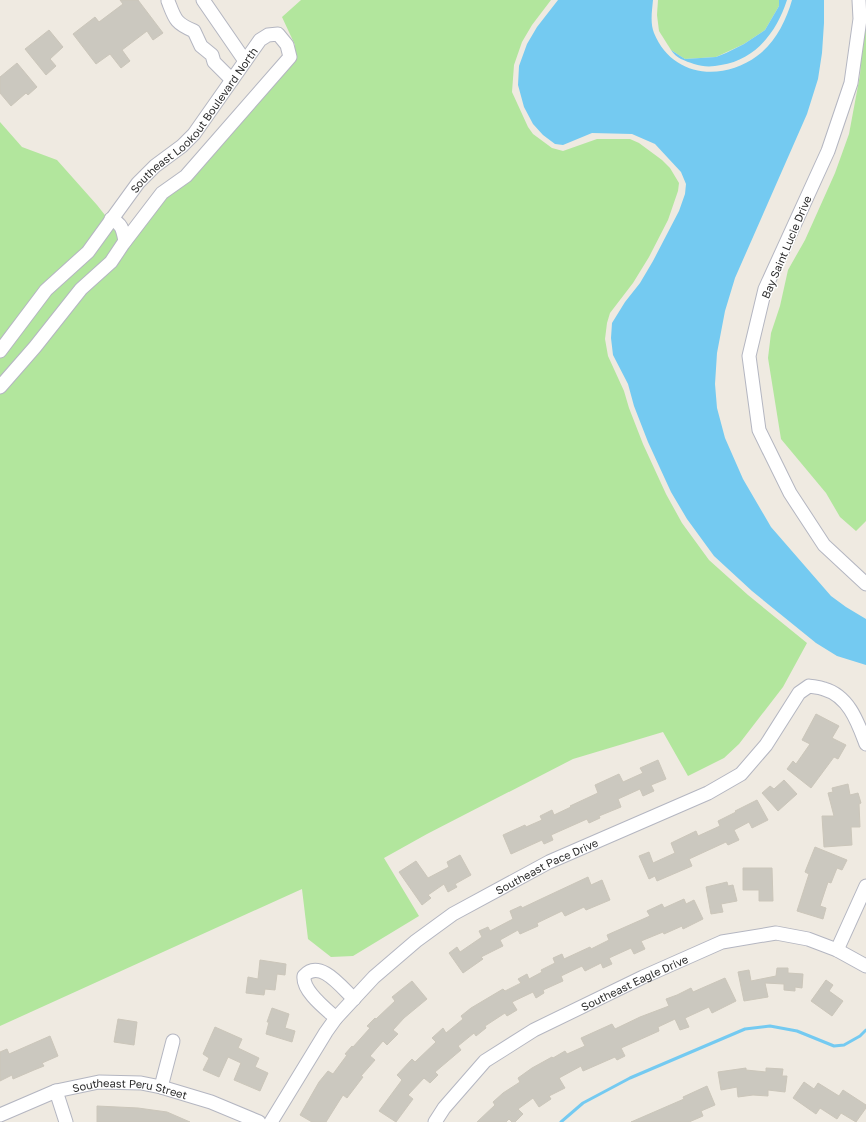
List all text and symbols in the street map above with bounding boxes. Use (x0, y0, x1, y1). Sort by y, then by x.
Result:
street label: Southeast Lookout Boulevard North (127, 44, 260, 195)
street label: Bay Saint Lucie Drive (758, 194, 814, 300)
street label: Southeast Pace Drive (493, 835, 600, 896)
street label: Southeast Eagle Drive (579, 952, 690, 1013)
street label: Southeast Peru Street (71, 1075, 189, 1101)

